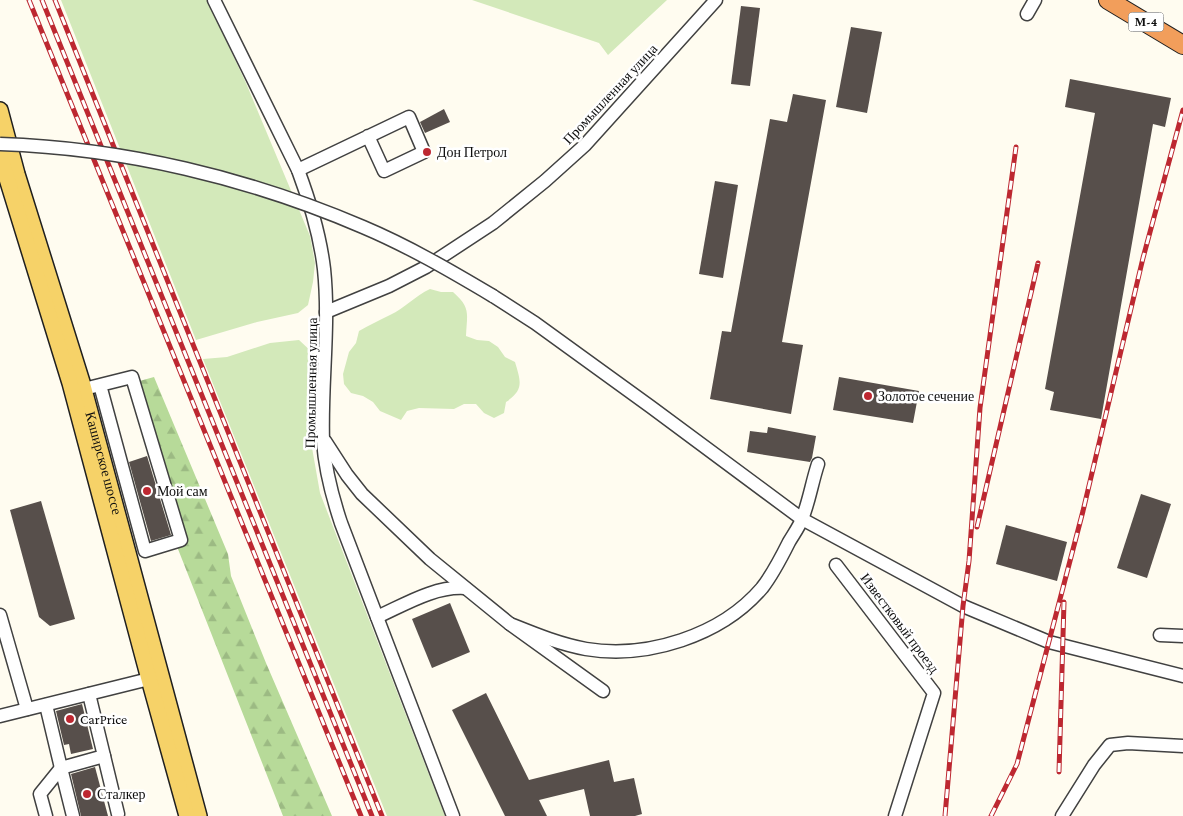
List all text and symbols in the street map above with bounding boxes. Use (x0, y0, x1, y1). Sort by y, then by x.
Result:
road number: М-4 (1128, 13, 1164, 32)
street label: Промышленная улица (560, 40, 661, 147)
place label: Дон Петрол (437, 144, 507, 160)
marker: Дон Петрол (421, 146, 433, 158)
street label: Промышленная улица (302, 317, 320, 449)
place label: Золотое сечение (878, 388, 974, 404)
marker: Золотое сечение (862, 390, 874, 402)
street label: Каширское шоссе (82, 410, 125, 516)
place label: Мой сам (157, 483, 208, 499)
marker: Мой сам (141, 485, 153, 497)
street label: Известковый проезд (857, 570, 943, 676)
place label: CarPrice (80, 711, 127, 727)
marker: CarPrice (64, 713, 76, 725)
place label: Сталкер (97, 786, 145, 802)
marker: Сталкер (81, 788, 93, 800)

